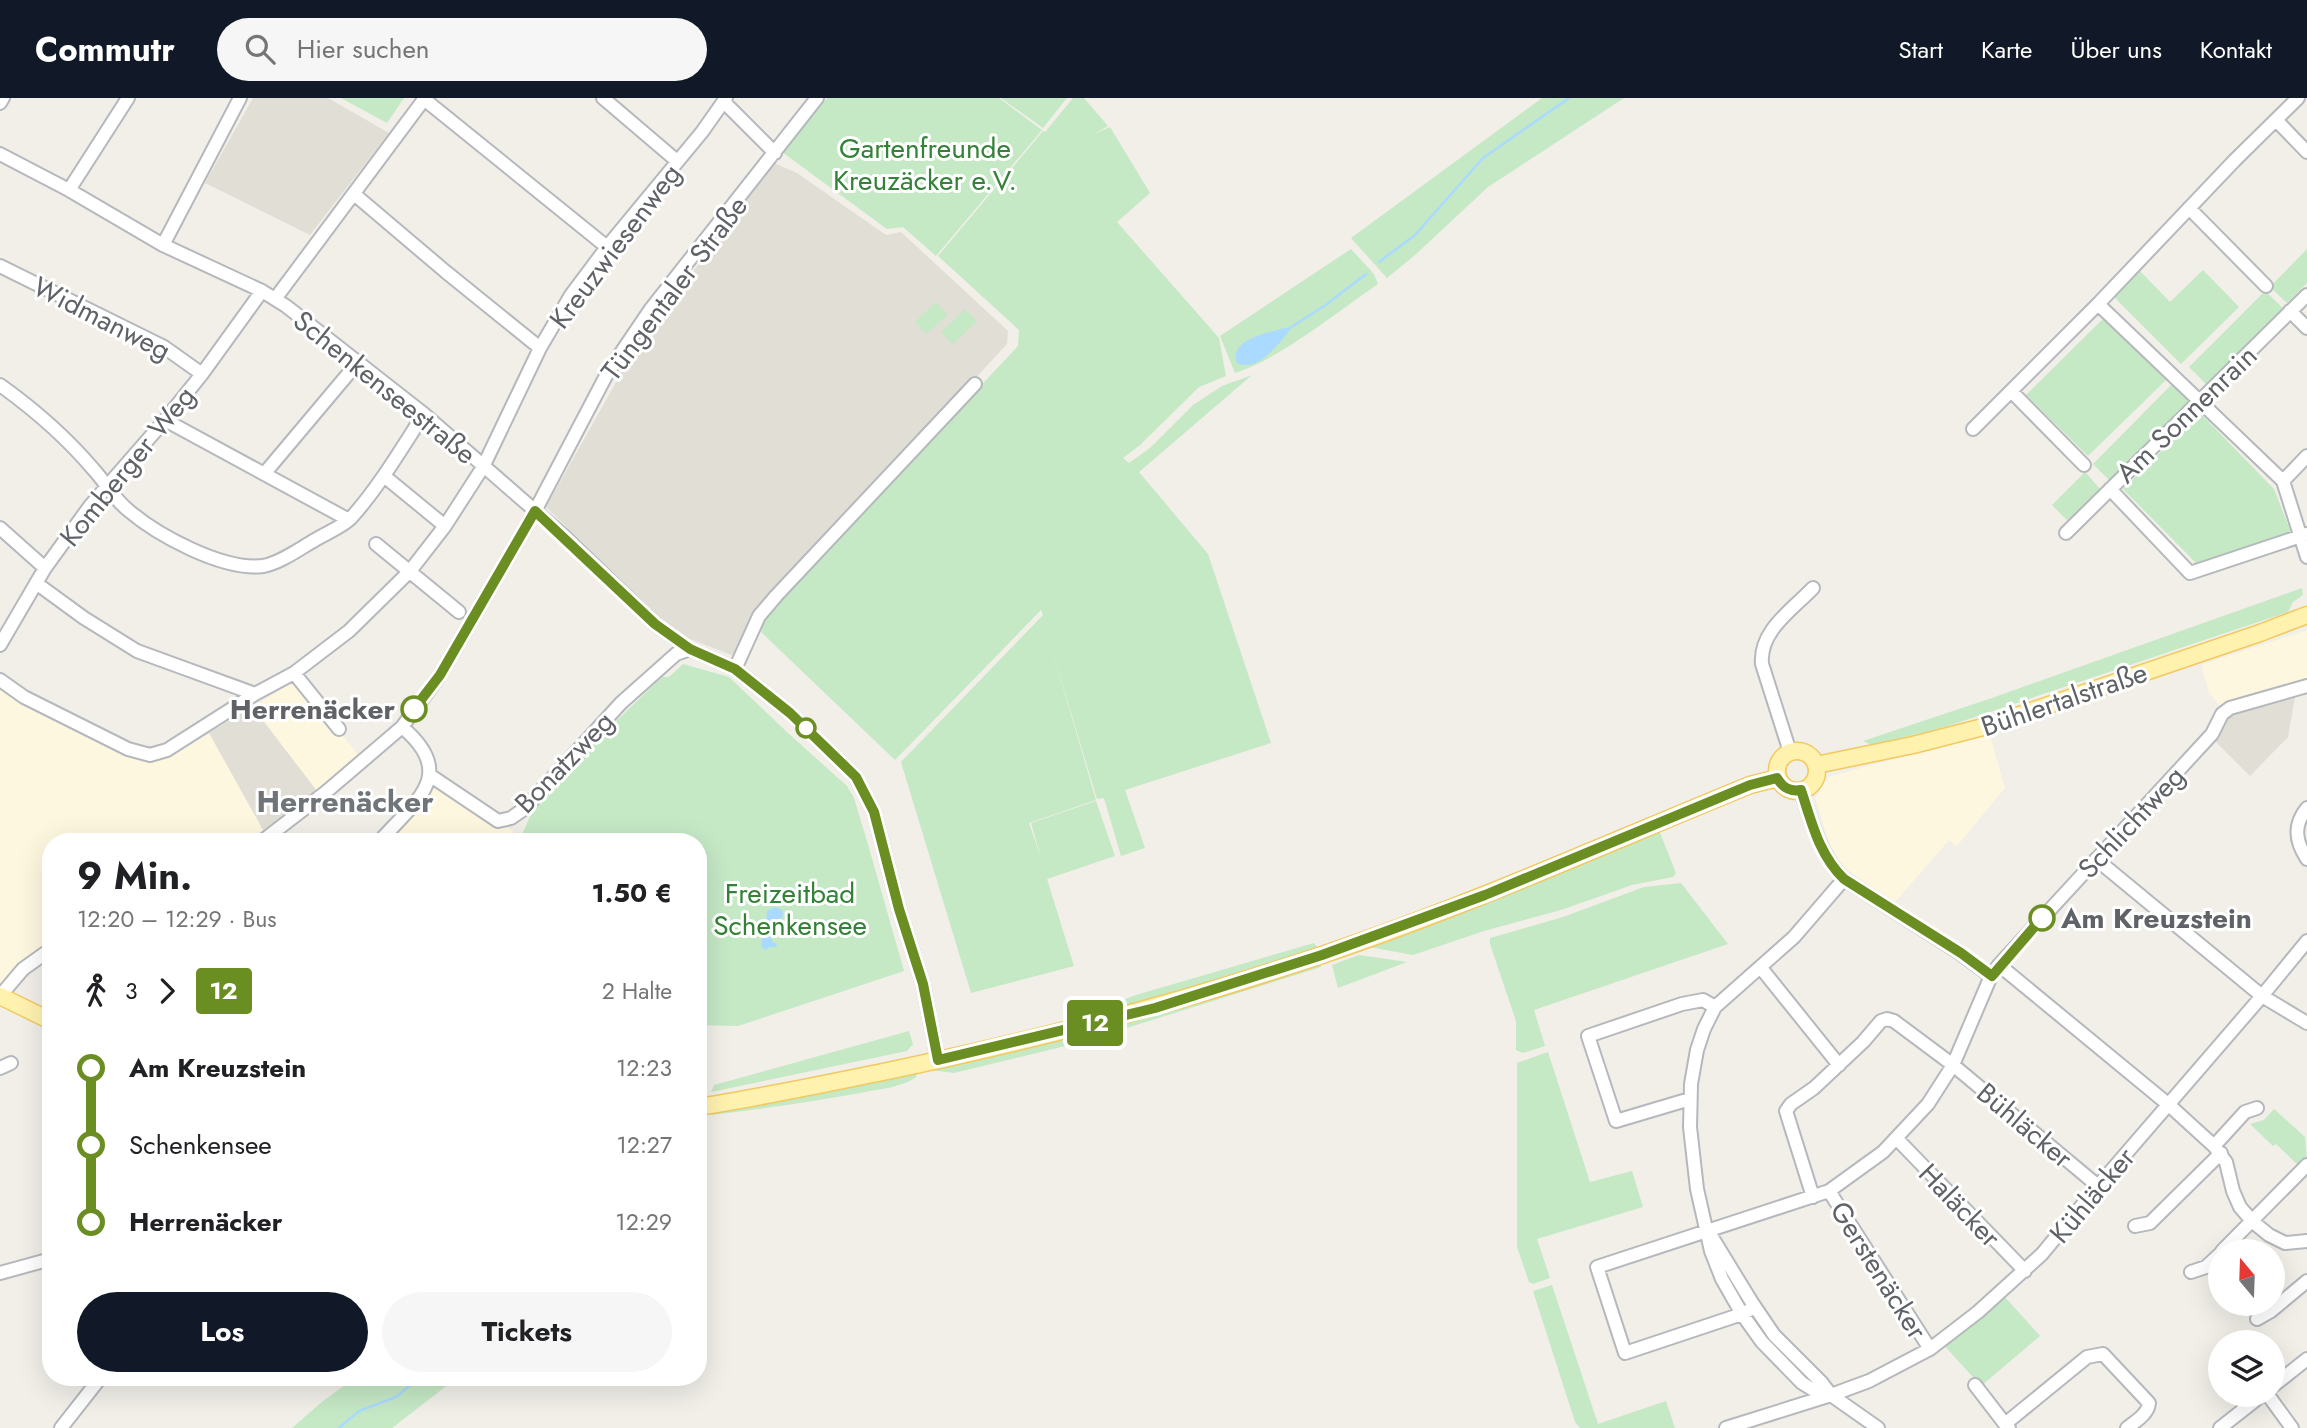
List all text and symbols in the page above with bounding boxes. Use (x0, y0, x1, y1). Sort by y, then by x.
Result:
search box (217, 18, 707, 81)
text: Commutr (35, 26, 175, 73)
icon: search (241, 30, 279, 68)
text: Hier suchen (297, 30, 429, 68)
text: Start (1899, 32, 1943, 67)
text: Karte (1981, 32, 2032, 67)
text: Über uns (2070, 32, 2162, 67)
text: Kontakt (2200, 32, 2272, 67)
park label: Gartenfreunde Kreuzäcker e.V. (833, 128, 1017, 201)
street label: Kreuzwiesenweg (540, 155, 691, 337)
street label: Tüngentaler Straße (591, 187, 758, 389)
street label: Widmanweg (26, 266, 178, 371)
street label: Schenkenseestraße (284, 301, 485, 474)
street label: Am Sonnenrain (2106, 336, 2266, 493)
street label: Komberger Weg (50, 377, 205, 555)
street label: Bühlertalstraße (1975, 652, 2153, 747)
place label: Herrenäcker (230, 689, 395, 730)
marker: Herrenäcker (401, 696, 427, 722)
street label: Bonatzweg (505, 702, 624, 823)
unlabelled marker (796, 718, 816, 738)
street label: Schlichtweg (2068, 757, 2194, 888)
district label: Herrenäcker (257, 780, 434, 823)
text: 9 Min. (77, 848, 192, 903)
park label: Freizeitbad Schenkensee (713, 873, 867, 946)
text: 1.50 € (592, 874, 672, 912)
place label: Am Kreuzstein (2060, 898, 2252, 939)
text: 12:20 – 12:29 · Bus (77, 902, 277, 936)
marker: Am Kreuzstein (2029, 905, 2055, 931)
icon: walk (77, 972, 115, 1010)
icon: forward (148, 972, 186, 1010)
text: 12 (210, 973, 238, 1008)
text: 3 (125, 974, 138, 1008)
text: 2 Halte (602, 974, 672, 1008)
line badge: 12 (1064, 1000, 1126, 1046)
text: 12 (1081, 1005, 1109, 1040)
text: Am Kreuzstein (129, 1049, 306, 1087)
text: 12:23 (616, 1051, 672, 1085)
street label: Bühläcker (1968, 1073, 2082, 1178)
text: Schenkensee (129, 1126, 272, 1164)
text: 12:27 (617, 1128, 672, 1162)
street label: Kühläcker (2040, 1138, 2145, 1252)
street label: Haläcker (1909, 1154, 2010, 1257)
street label: Gerstenäcker (1820, 1193, 1937, 1347)
text: Herrenäcker (129, 1203, 282, 1241)
text: 12:29 (615, 1205, 672, 1239)
north arrow (2208, 1239, 2286, 1316)
map controls (2208, 1239, 2285, 1407)
button: Los (77, 1292, 368, 1372)
button: Tickets (382, 1292, 672, 1372)
button: layers (2208, 1330, 2285, 1407)

